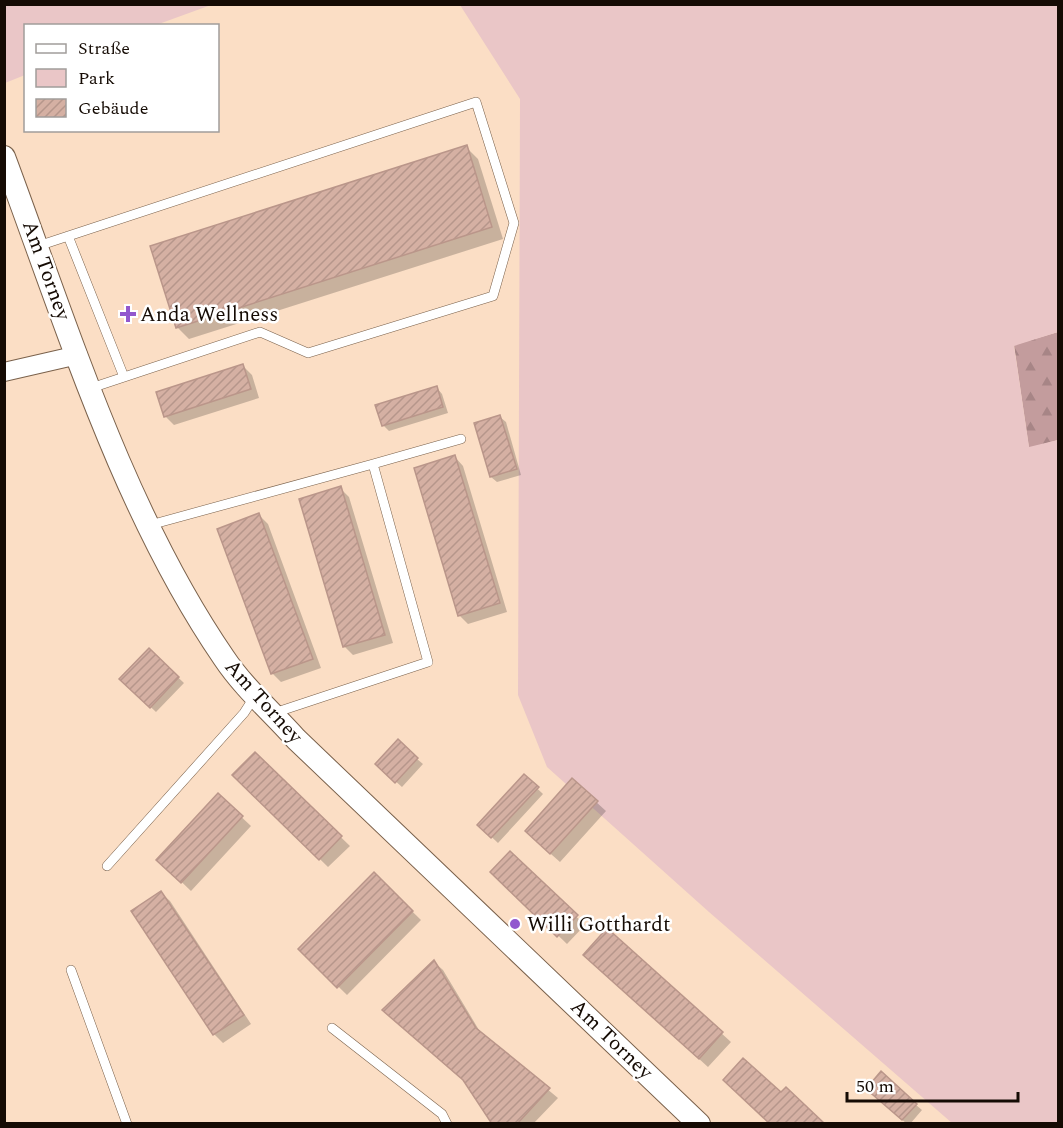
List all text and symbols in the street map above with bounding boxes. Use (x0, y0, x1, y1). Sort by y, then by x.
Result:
legend (24, 24, 219, 132)
text: Straße (78, 35, 130, 62)
text: Park (78, 65, 115, 92)
text: Gebäude (78, 95, 148, 122)
street label: Am Torney (13, 216, 79, 326)
place label: Anda Wellness (140, 299, 278, 331)
marker: Anda Wellness (121, 307, 135, 321)
street label: Am Torney (216, 652, 311, 752)
place label: Willi Gotthardt (527, 909, 670, 941)
marker: Willi Gotthardt (508, 917, 522, 931)
street label: Am Torney (563, 992, 661, 1088)
scale bar (847, 1065, 1018, 1103)
text: 50 m (856, 1073, 894, 1100)

